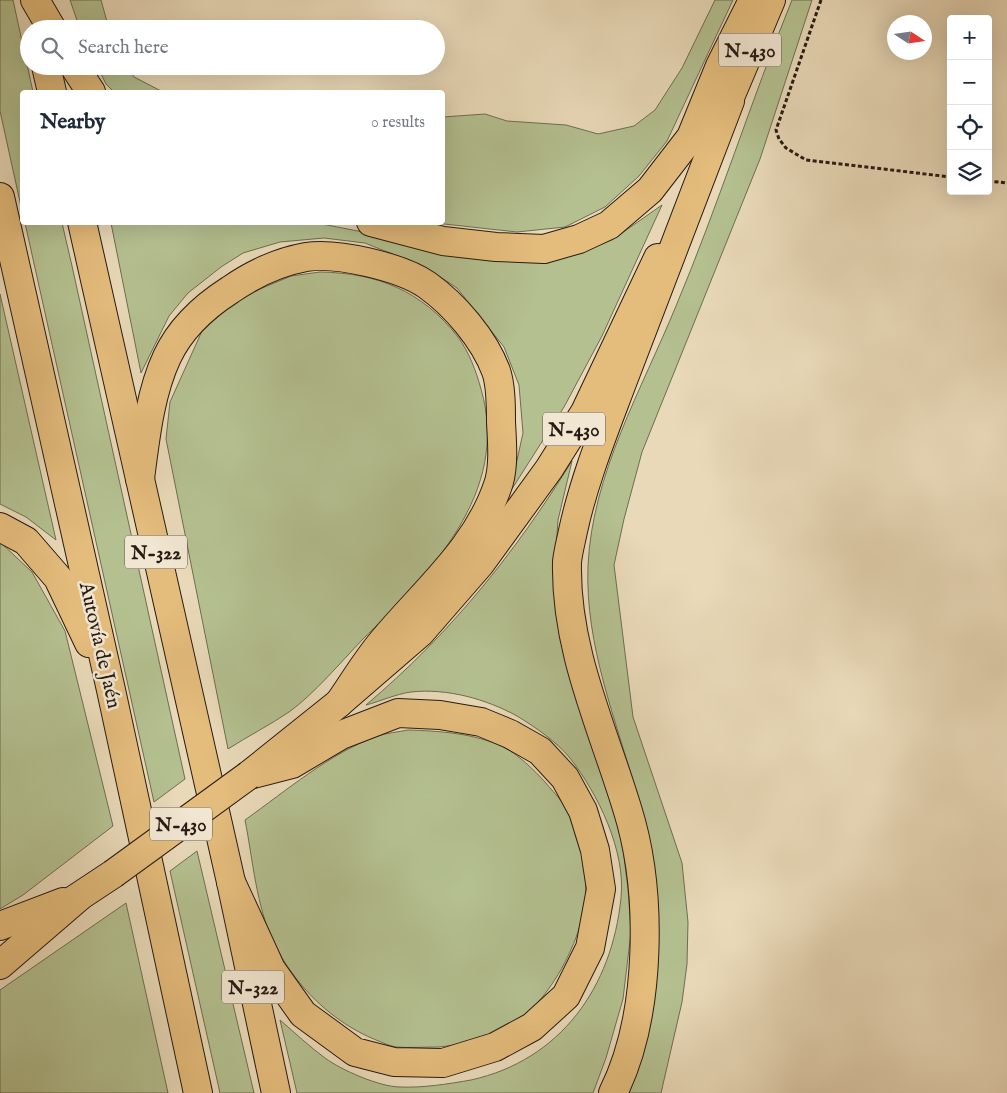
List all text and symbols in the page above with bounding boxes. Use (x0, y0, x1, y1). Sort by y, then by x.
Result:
north arrow (887, 15, 932, 60)
map controls (947, 15, 992, 195)
button: + (947, 15, 992, 60)
search box (20, 20, 445, 75)
icon: search (38, 34, 66, 62)
road number: N-430 (719, 34, 781, 66)
text: Search here (78, 36, 169, 60)
button: − (947, 60, 992, 105)
button: locate (947, 105, 992, 150)
text: Nearby (40, 109, 105, 136)
text: 0 results (371, 113, 425, 133)
button: layers (947, 150, 992, 195)
road number: N-430 (543, 412, 605, 446)
road number: N-322 (125, 536, 187, 568)
street label: Autovía de Jaén (73, 579, 126, 711)
road number: N-430 (150, 808, 212, 841)
road number: N-322 (222, 970, 284, 1004)

